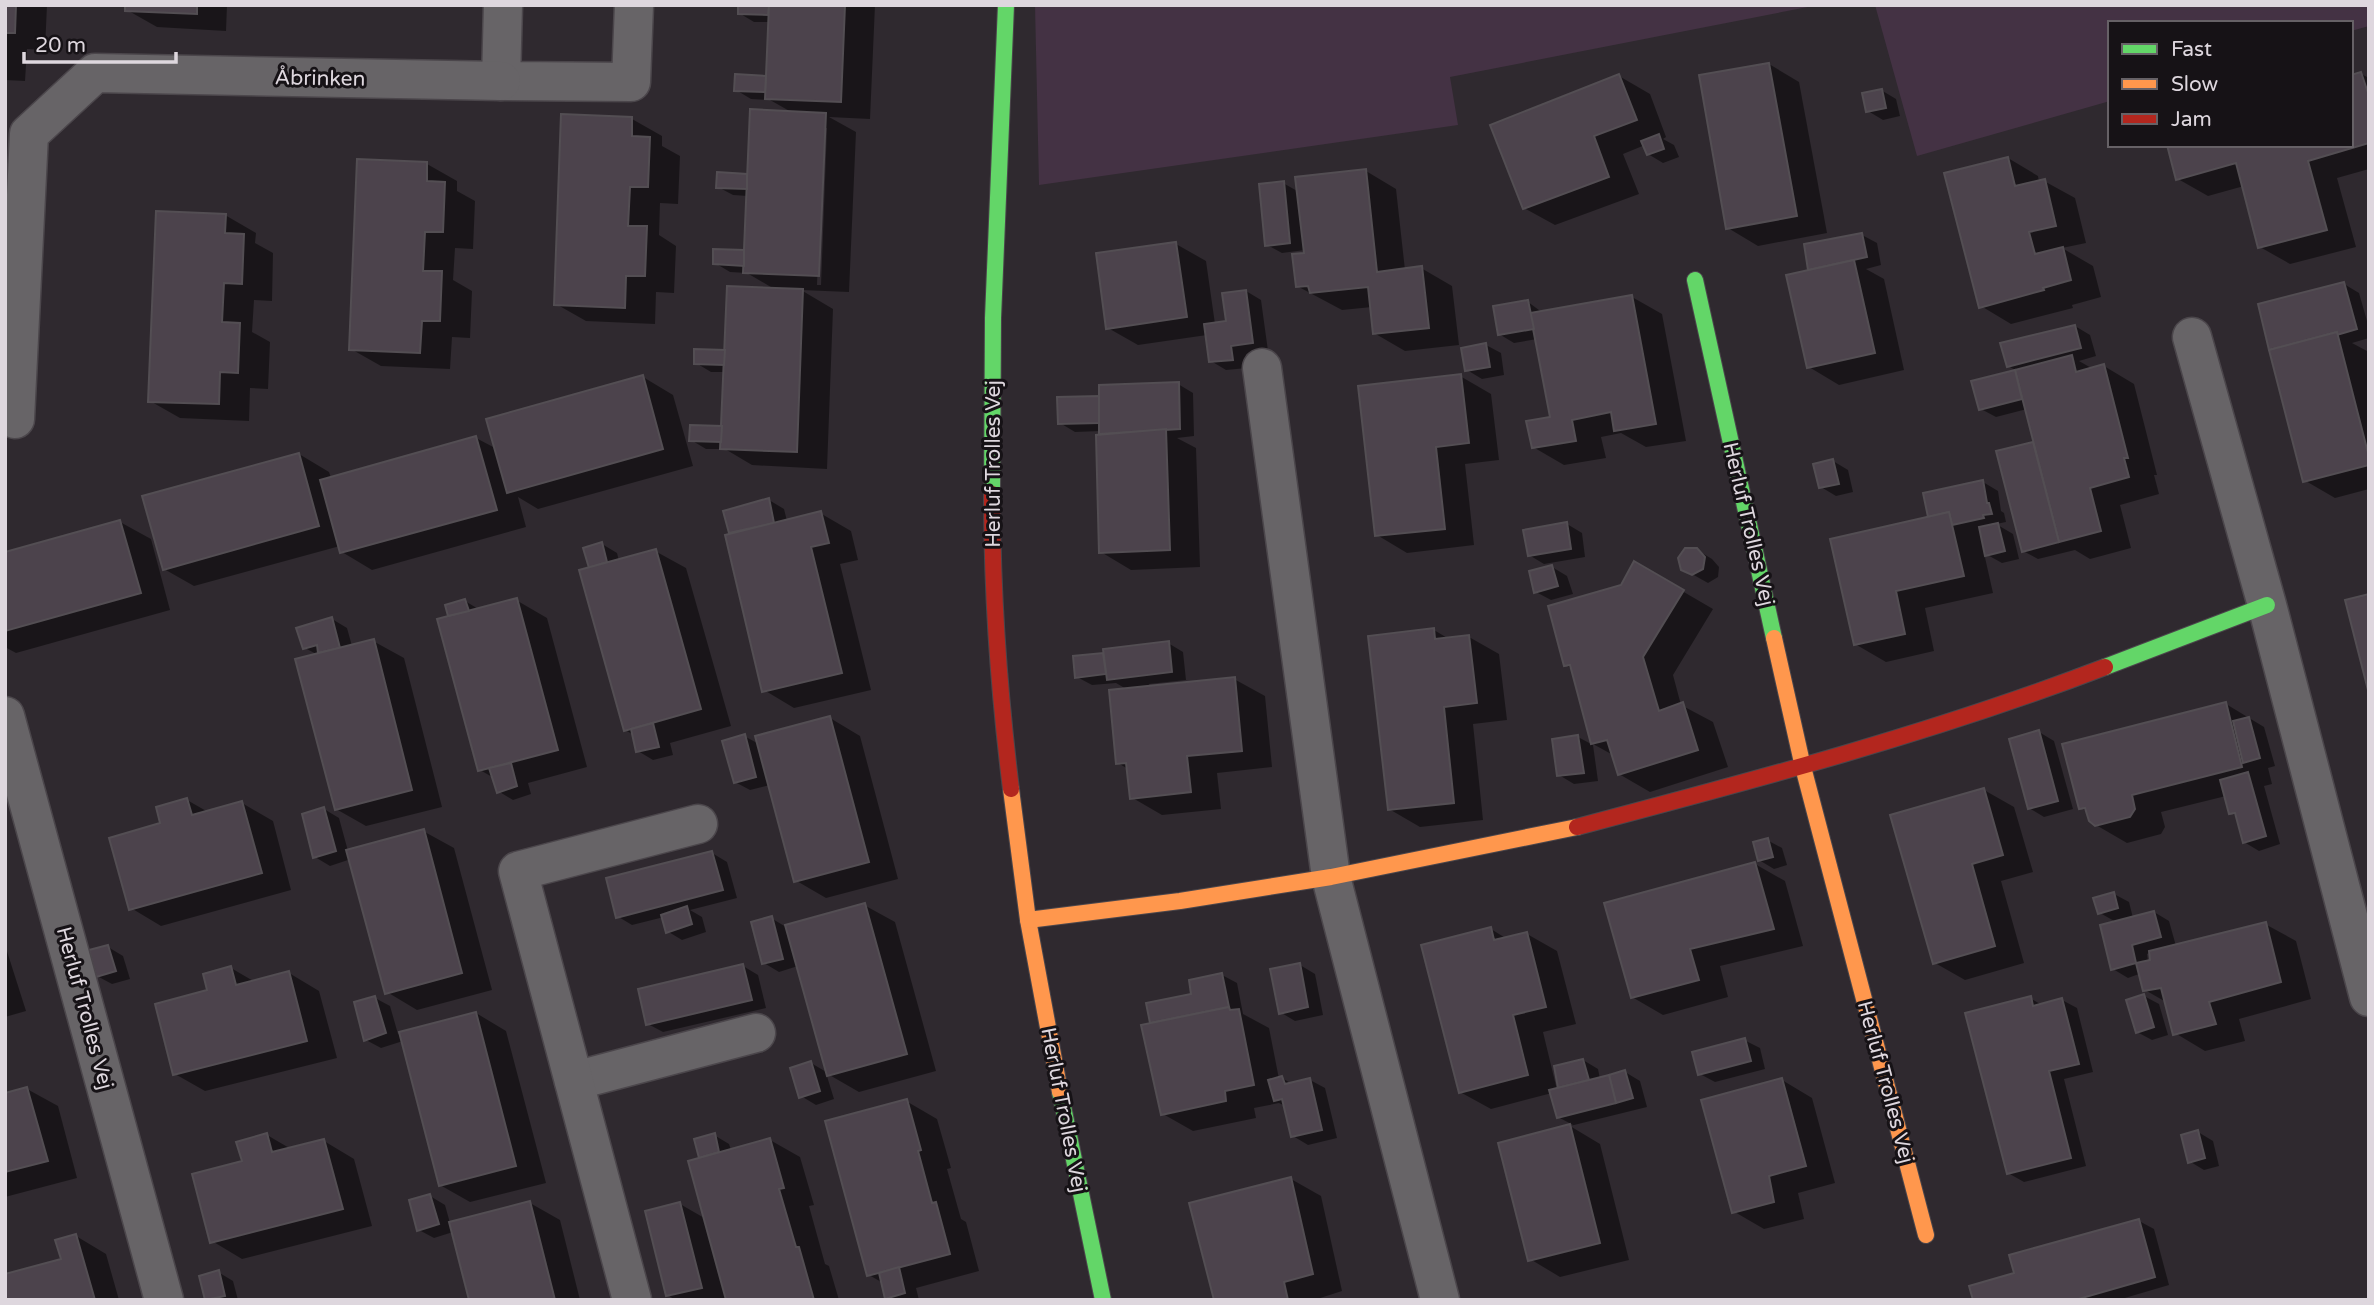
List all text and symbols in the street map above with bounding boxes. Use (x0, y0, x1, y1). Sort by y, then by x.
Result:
scale bar (24, 21, 177, 65)
legend (2108, 21, 2353, 147)
text: 20 m (35, 33, 86, 58)
text: Fast (2171, 37, 2212, 62)
street label: Åbrinken (274, 65, 366, 92)
text: Slow (2171, 72, 2219, 97)
text: Jam (2171, 107, 2212, 132)
street label: Herluf Trolles Vej (981, 380, 1006, 548)
street label: Herluf Trolles Vej (1717, 440, 1780, 609)
street label: Herluf Trolles Vej (51, 924, 118, 1092)
street label: Herluf Trolles Vej (1852, 998, 1919, 1166)
street label: Herluf Trolles Vej (1035, 1025, 1092, 1195)

